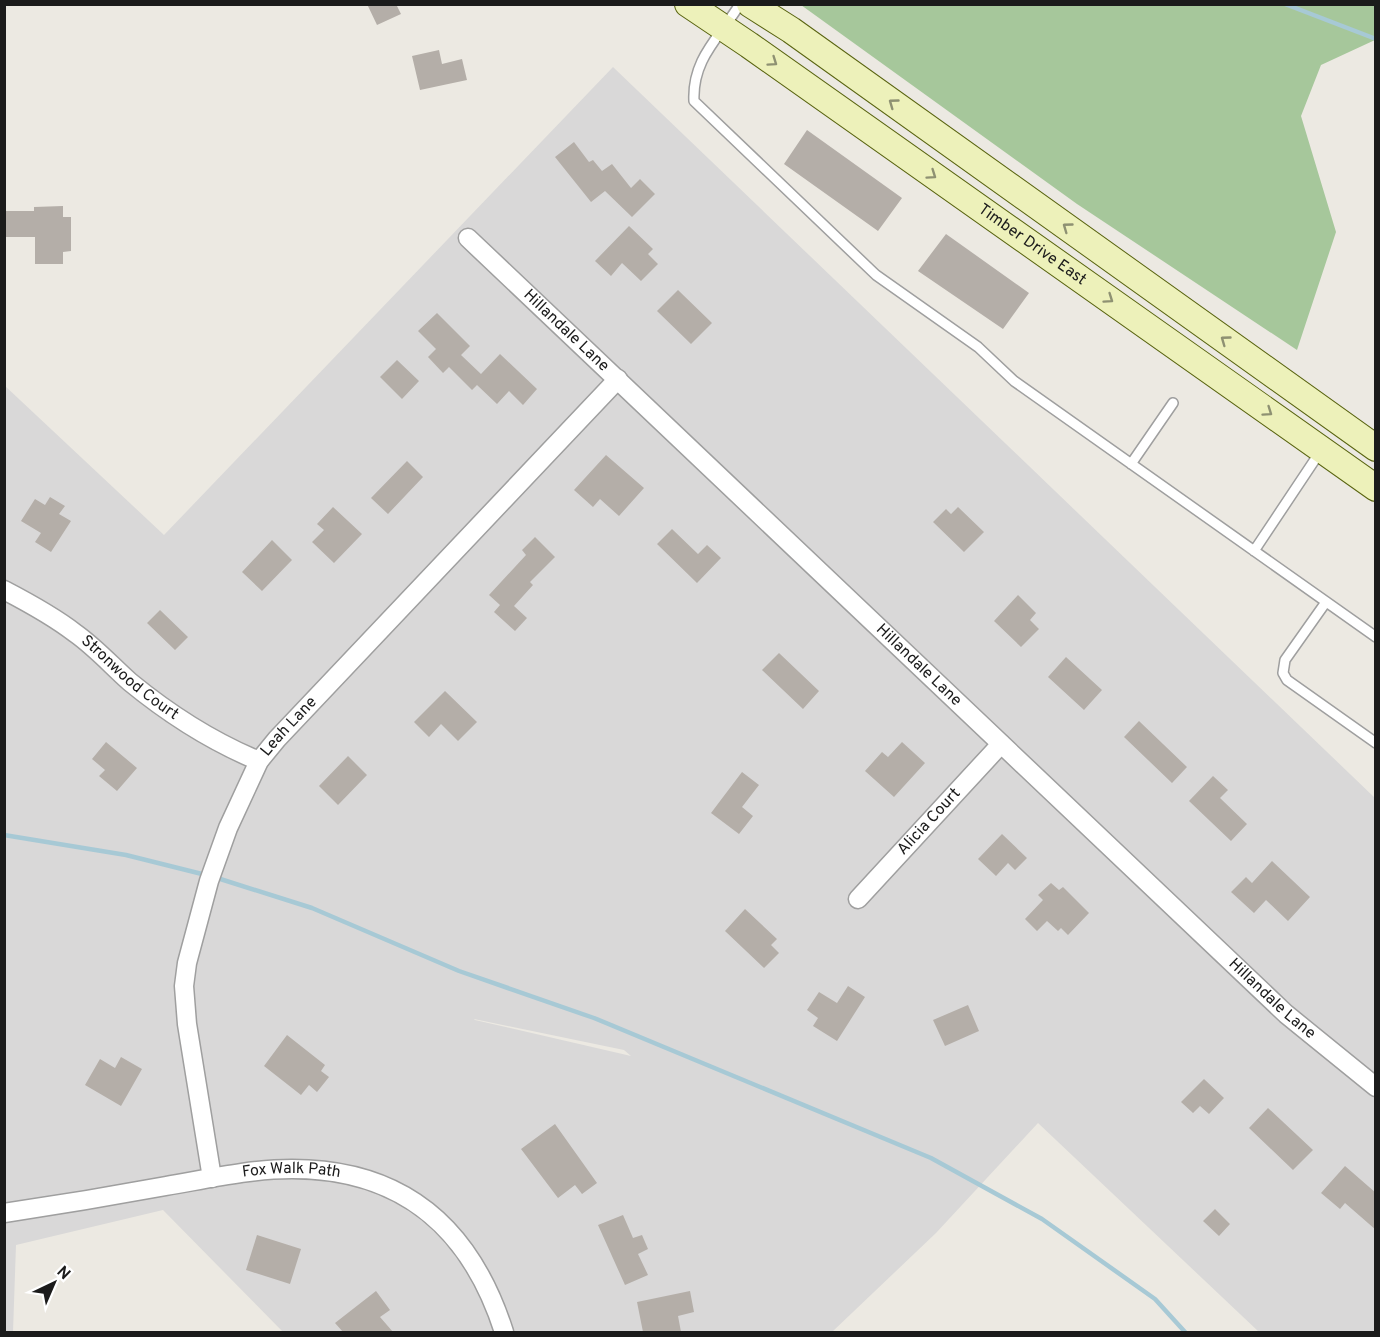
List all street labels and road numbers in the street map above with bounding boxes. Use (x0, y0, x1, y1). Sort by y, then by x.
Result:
street label: Timber Drive East (974, 200, 1090, 290)
street label: Hillandale Lane (519, 285, 613, 376)
street label: Hillandale Lane (871, 620, 966, 711)
street label: Stronwood Court (77, 631, 182, 725)
street label: Leah Lane (257, 693, 322, 761)
street label: Alicia Court (893, 784, 965, 860)
street label: Hillandale Lane (1224, 954, 1319, 1044)
street label: Fox Walk Path (241, 1159, 342, 1183)

